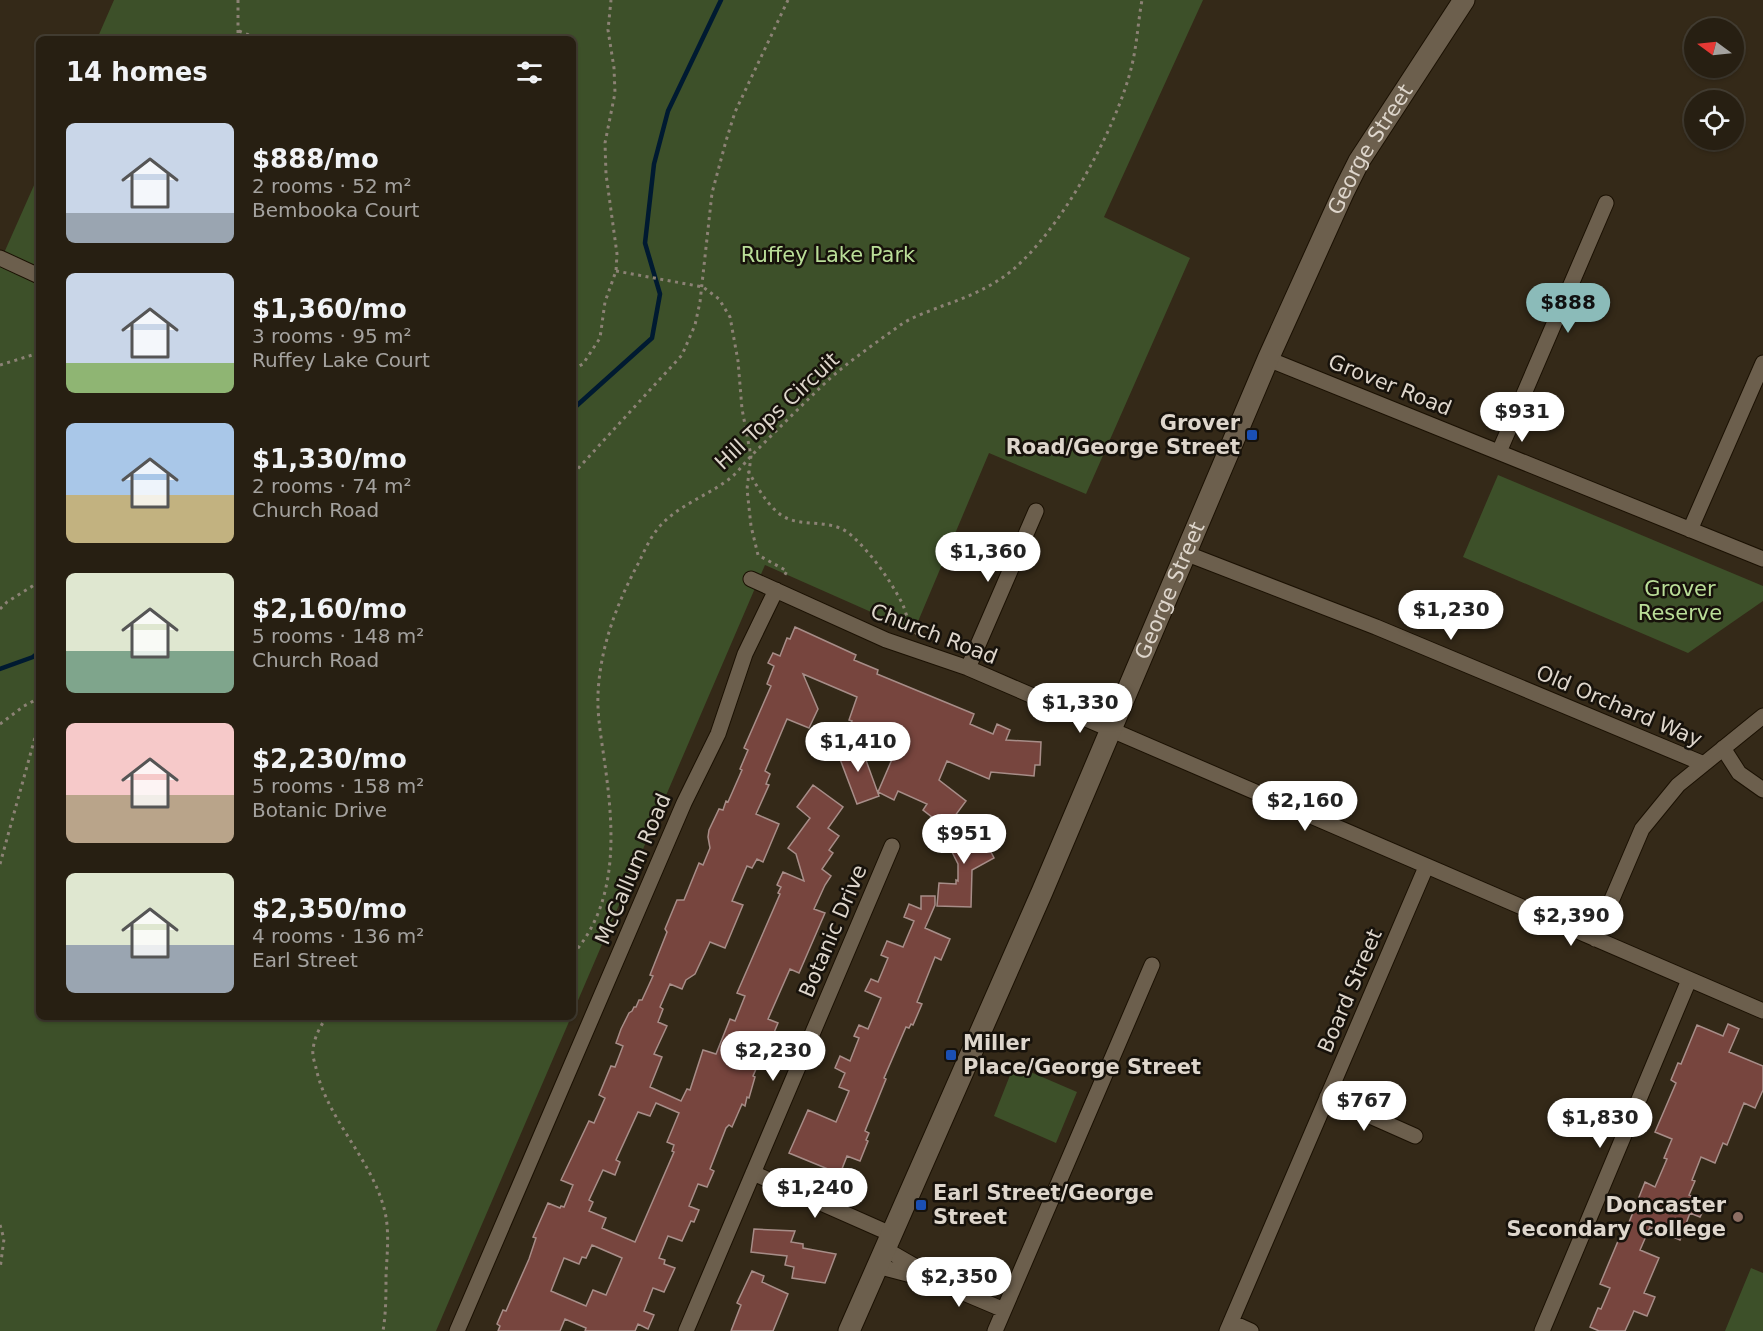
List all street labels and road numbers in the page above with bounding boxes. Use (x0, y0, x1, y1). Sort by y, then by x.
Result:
street label: George Street (1323, 80, 1418, 218)
street label: Hill Tops Circuit (710, 347, 844, 475)
street label: Grover Road (1325, 349, 1455, 421)
street label: George Street (1130, 518, 1210, 663)
street label: Church Road (867, 599, 1001, 669)
street label: Old Orchard Way (1532, 660, 1706, 752)
street label: McCallum Road (590, 790, 676, 948)
street label: Botanic Drive (794, 861, 872, 1001)
street label: Board Street (1313, 925, 1387, 1057)

